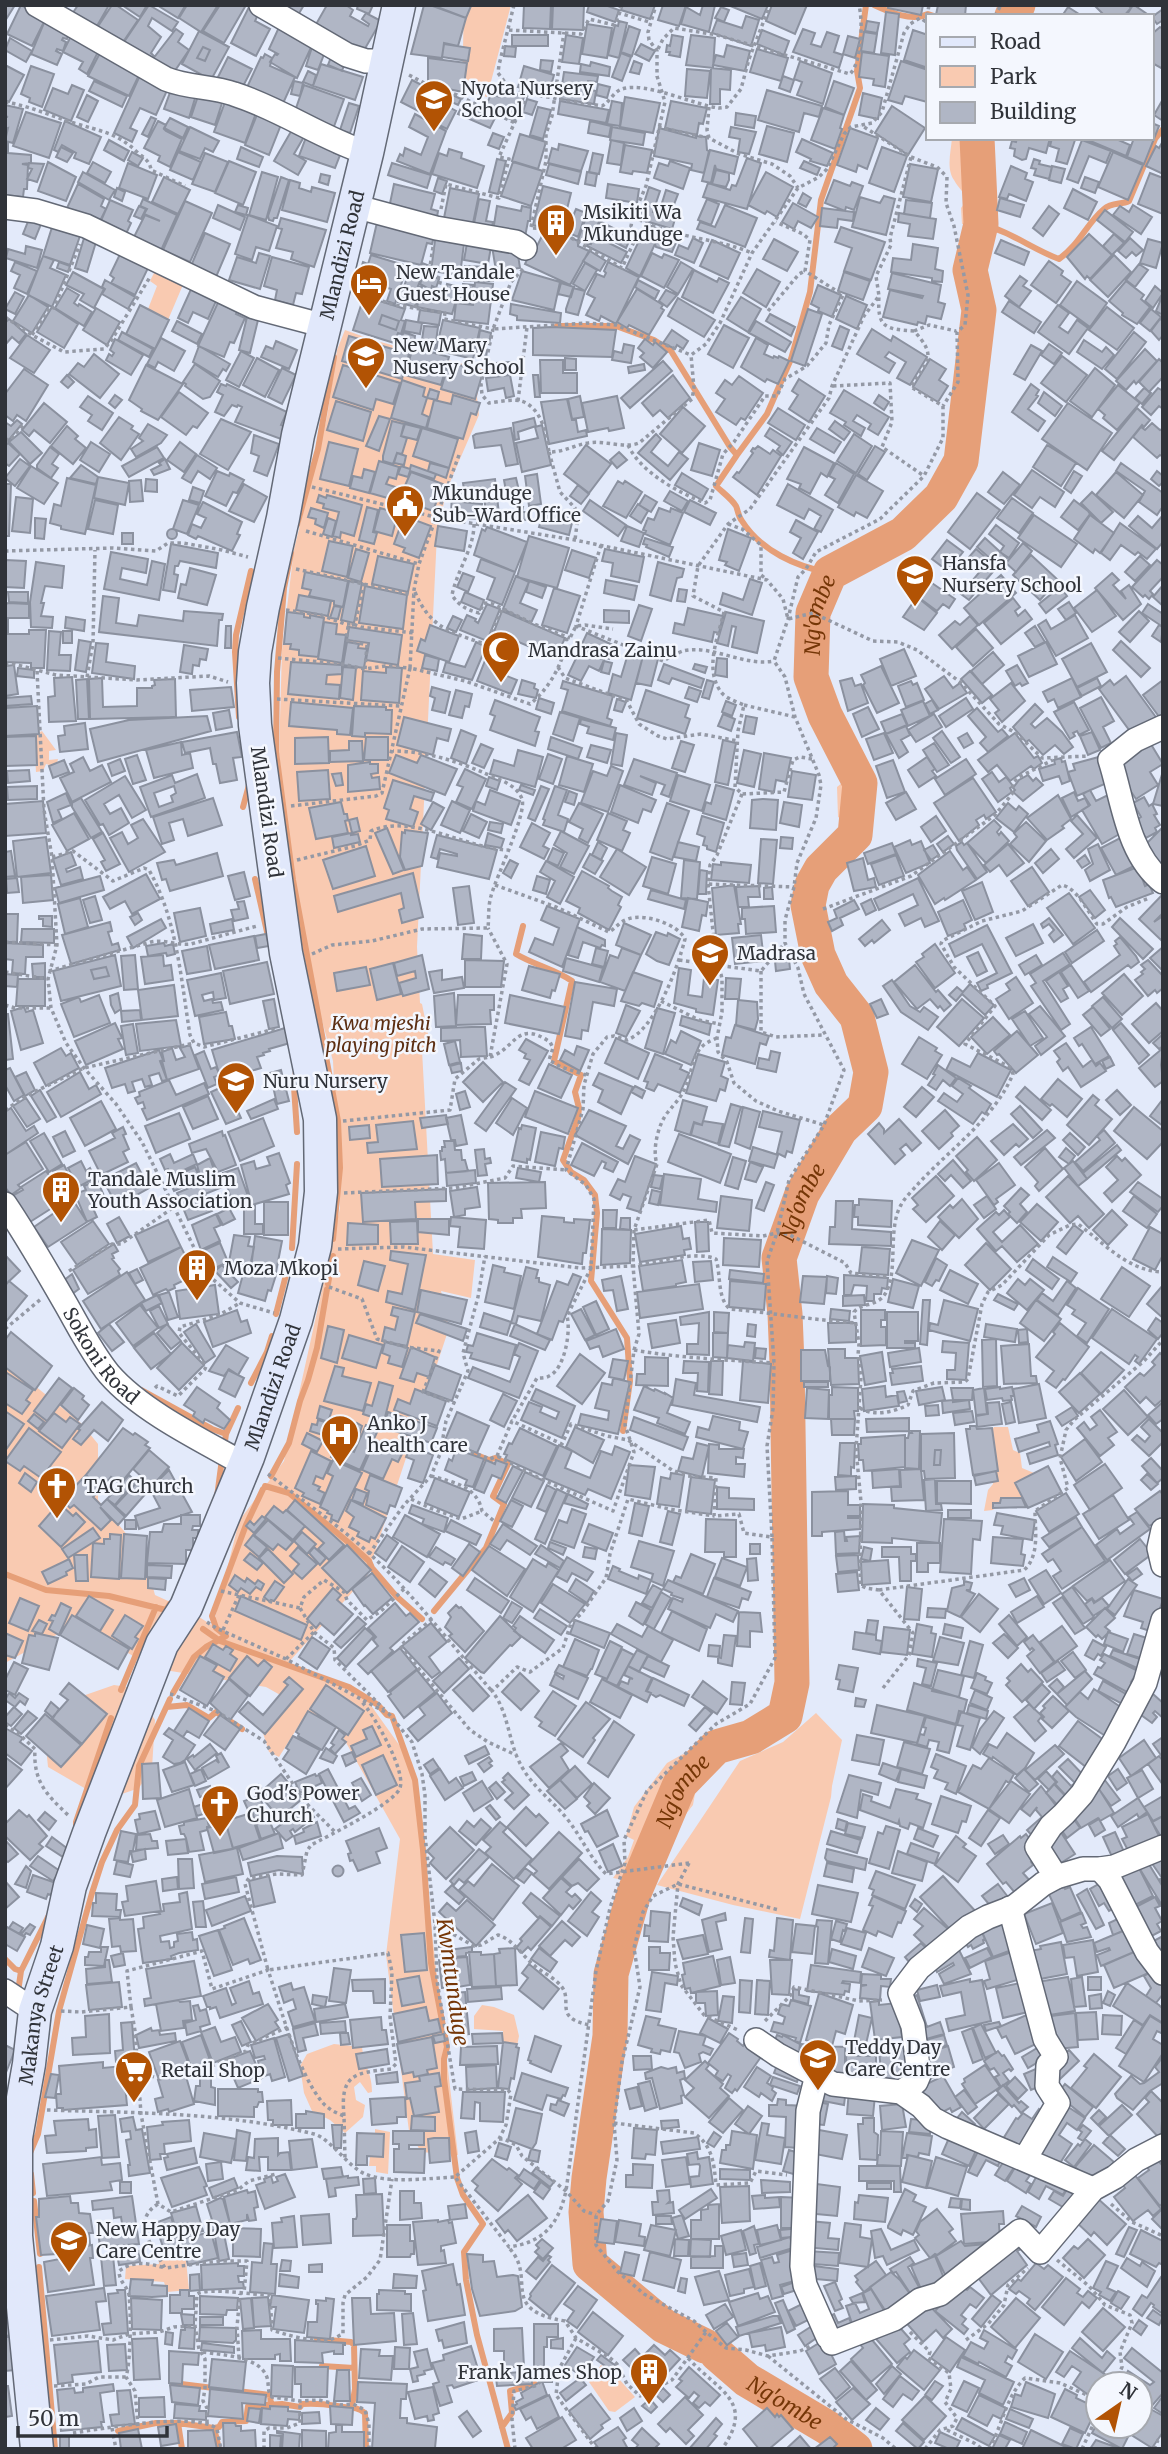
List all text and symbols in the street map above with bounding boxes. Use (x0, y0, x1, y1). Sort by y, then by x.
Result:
legend (926, 14, 1154, 140)
text: Road (990, 28, 1041, 55)
text: Park (990, 63, 1037, 90)
place label: Nyota Nursery School (461, 76, 593, 122)
school or university icon: Nyota Nursery School (413, 78, 455, 133)
text: Building (990, 98, 1077, 125)
street label: Mlandizi Road (315, 188, 369, 322)
place label: Msikiti Wa Mkunduge (583, 200, 683, 246)
building icon: Msikiti Wa Mkunduge (535, 202, 577, 257)
place label: New Tandale Guest House (396, 260, 515, 306)
hotel icon: New Tandale Guest House (348, 262, 390, 317)
place label: New Mary Nusery School (393, 333, 525, 379)
school or university icon: New Mary Nusery School (345, 335, 387, 390)
place label: Mkunduge Sub-Ward Office (432, 481, 581, 527)
public building icon: Mkunduge Sub-Ward Office (384, 483, 426, 538)
place label: Hansfa Nursery School (942, 551, 1082, 597)
school or university icon: Hansfa Nursery School (894, 553, 936, 608)
water label: Ng'ombe (798, 570, 841, 656)
mosque icon: Mandrasa Zainu (480, 629, 522, 684)
place label: Mandrasa Zainu (528, 638, 677, 662)
street label: Mlandizi Road (246, 745, 288, 879)
school or university icon: Madrasa (689, 932, 731, 987)
place label: Madrasa (737, 941, 816, 965)
park label: Kwa mjeshi playing pitch (325, 1011, 437, 1057)
school or university icon: Nuru Nursery (215, 1060, 257, 1115)
place label: Nuru Nursery (263, 1069, 388, 1093)
water label: Ng'ombe (773, 1158, 831, 1245)
place label: Tandale Muslim Youth Association (87, 1167, 253, 1213)
building icon: Tandale Muslim Youth Association (40, 1169, 82, 1224)
building icon: Moza Mkopi (176, 1247, 218, 1302)
place label: Moza Mkopi (224, 1256, 338, 1280)
street label: Sokoni Road (58, 1303, 144, 1409)
street label: Mlandizi Road (239, 1321, 306, 1453)
place label: Anko J health care (366, 1411, 468, 1457)
hospital icon: Anko J health care (319, 1413, 361, 1468)
church icon: TAG Church (36, 1465, 78, 1520)
place label: TAG Church (84, 1474, 194, 1498)
water label: Ng'ombe (650, 1748, 716, 1832)
place label: God's Power Church (247, 1781, 360, 1827)
church icon: God's Power Church (199, 1783, 241, 1838)
water label: Kwmtunduge (431, 1915, 475, 2048)
street label: Makanya Street (14, 1941, 69, 2087)
place label: Teddy Day Care Centre (845, 2035, 950, 2081)
school or university icon: Teddy Day Care Centre (797, 2037, 839, 2092)
supermarket icon: Retail Shop (113, 2049, 155, 2104)
place label: Retail Shop (161, 2058, 265, 2082)
place label: New Happy Day Care Centre (96, 2217, 240, 2263)
school or university icon: New Happy Day Care Centre (48, 2219, 90, 2274)
building icon: Frank James Shop (628, 2351, 670, 2406)
place label: Frank James Shop (457, 2360, 622, 2384)
water label: Ng'ombe (742, 2370, 828, 2435)
north arrow (1084, 2370, 1154, 2440)
text: N (1116, 2377, 1141, 2405)
scale bar (18, 2394, 166, 2438)
text: 50 m (28, 2405, 79, 2432)

